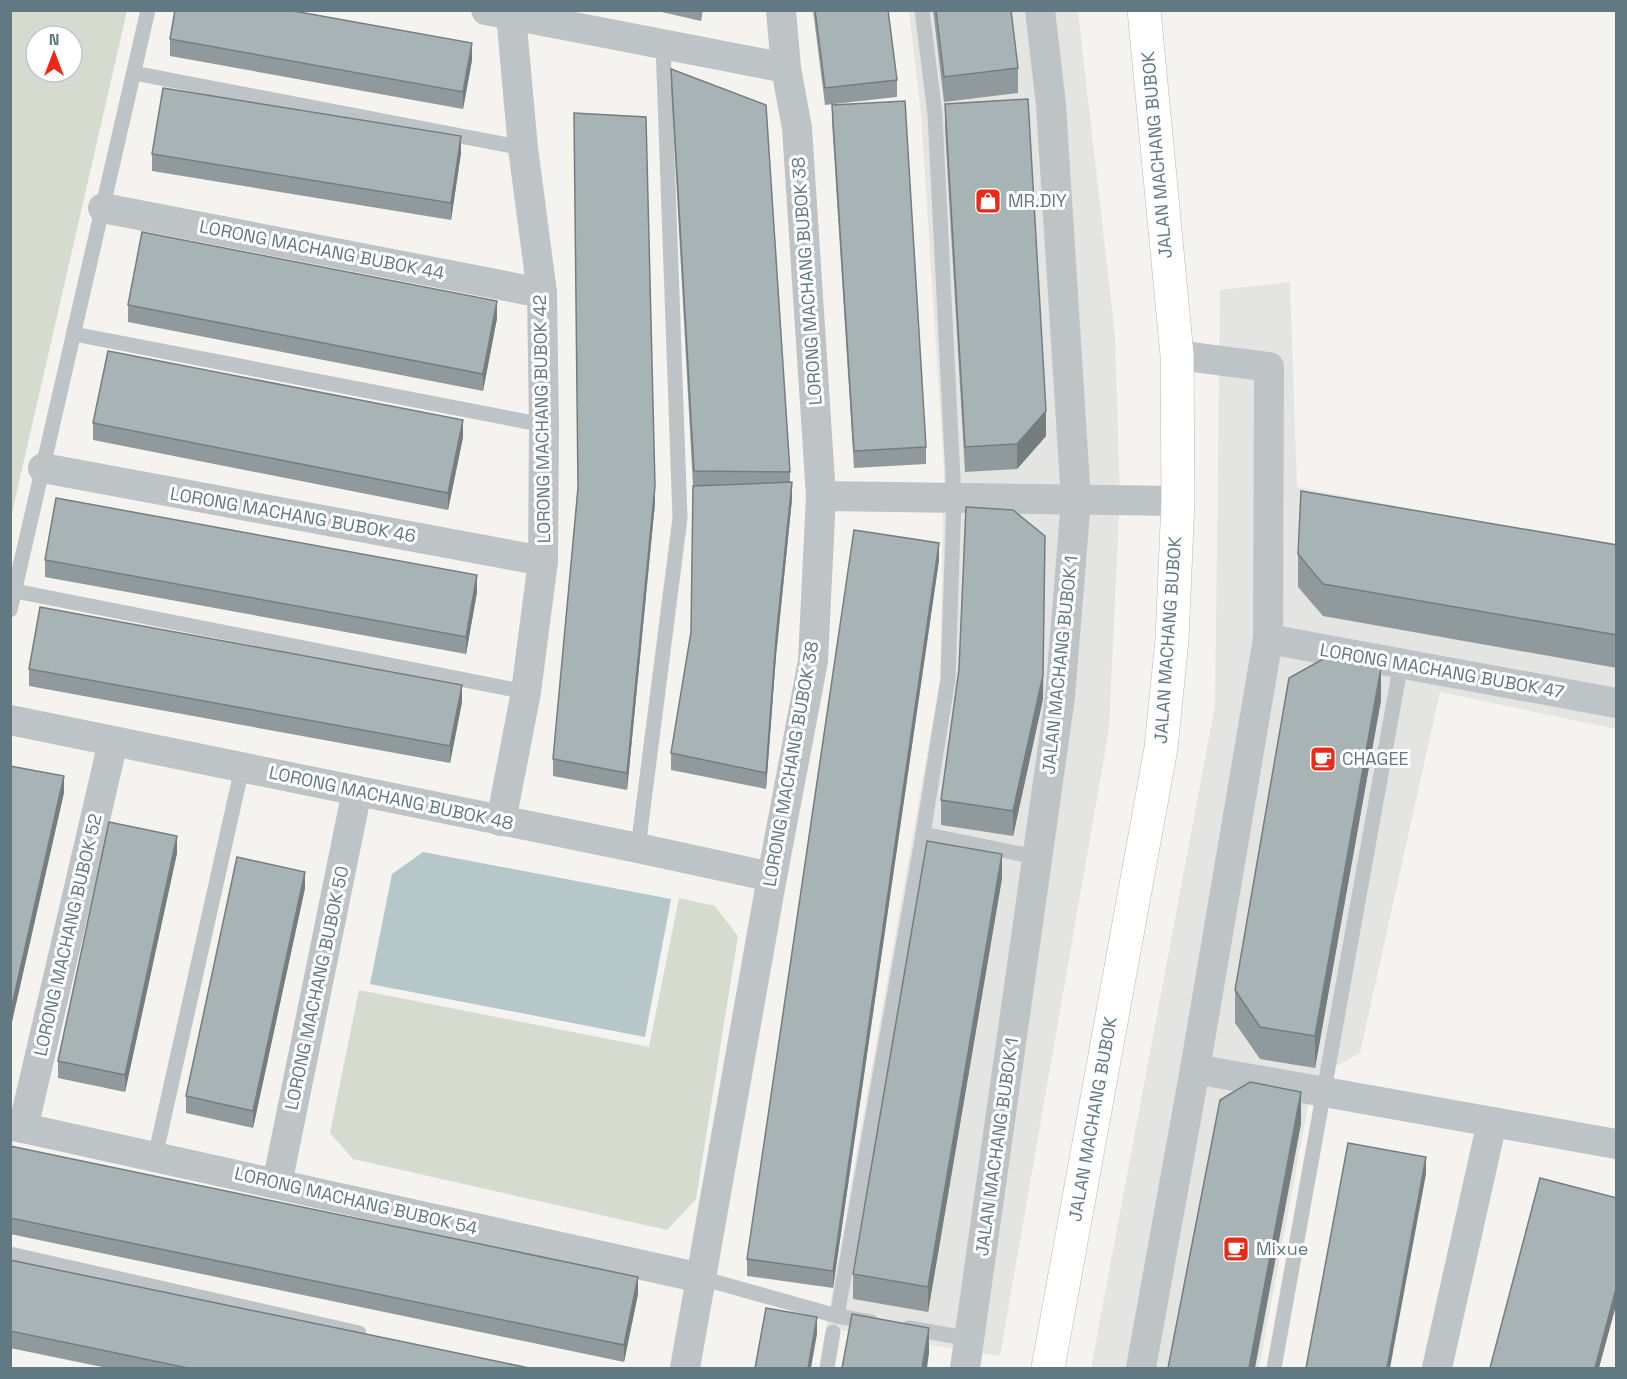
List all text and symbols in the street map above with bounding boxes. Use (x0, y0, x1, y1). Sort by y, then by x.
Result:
north arrow (24, 24, 84, 84)
text: N (49, 29, 59, 50)
street label: JALAN MACHANG BUBOK (1136, 50, 1177, 260)
street label: LORONG MACHANG BUBOK 38 (786, 156, 827, 406)
shop icon: MR.DIY (973, 186, 1003, 216)
place label: MR.DIY (1008, 189, 1067, 212)
street label: LORONG MACHANG BUBOK 44 (198, 214, 447, 285)
street label: LORONG MACHANG BUBOK 42 (528, 294, 555, 544)
street label: LORONG MACHANG BUBOK 46 (168, 482, 418, 547)
street label: JALAN MACHANG BUBOK (1149, 535, 1186, 744)
street label: JALAN MACHANG BUBOK 1 (1037, 554, 1082, 776)
street label: LORONG MACHANG BUBOK 47 (1318, 638, 1566, 703)
street label: LORONG MACHANG BUBOK 38 (758, 639, 823, 888)
cafe icon: CHAGEE (1308, 744, 1338, 774)
place label: CHAGEE (1342, 747, 1409, 770)
street label: LORONG MACHANG BUBOK 48 (267, 760, 515, 835)
street label: LORONG MACHANG BUBOK 52 (28, 811, 107, 1058)
street label: LORONG MACHANG BUBOK 50 (279, 864, 354, 1112)
street label: JALAN MACHANG BUBOK (1063, 1015, 1122, 1223)
street label: JALAN MACHANG BUBOK 1 (970, 1036, 1023, 1257)
street label: LORONG MACHANG BUBOK 54 (232, 1161, 480, 1240)
cafe icon: Mixue (1221, 1234, 1251, 1264)
place label: Mixue (1256, 1237, 1308, 1260)

